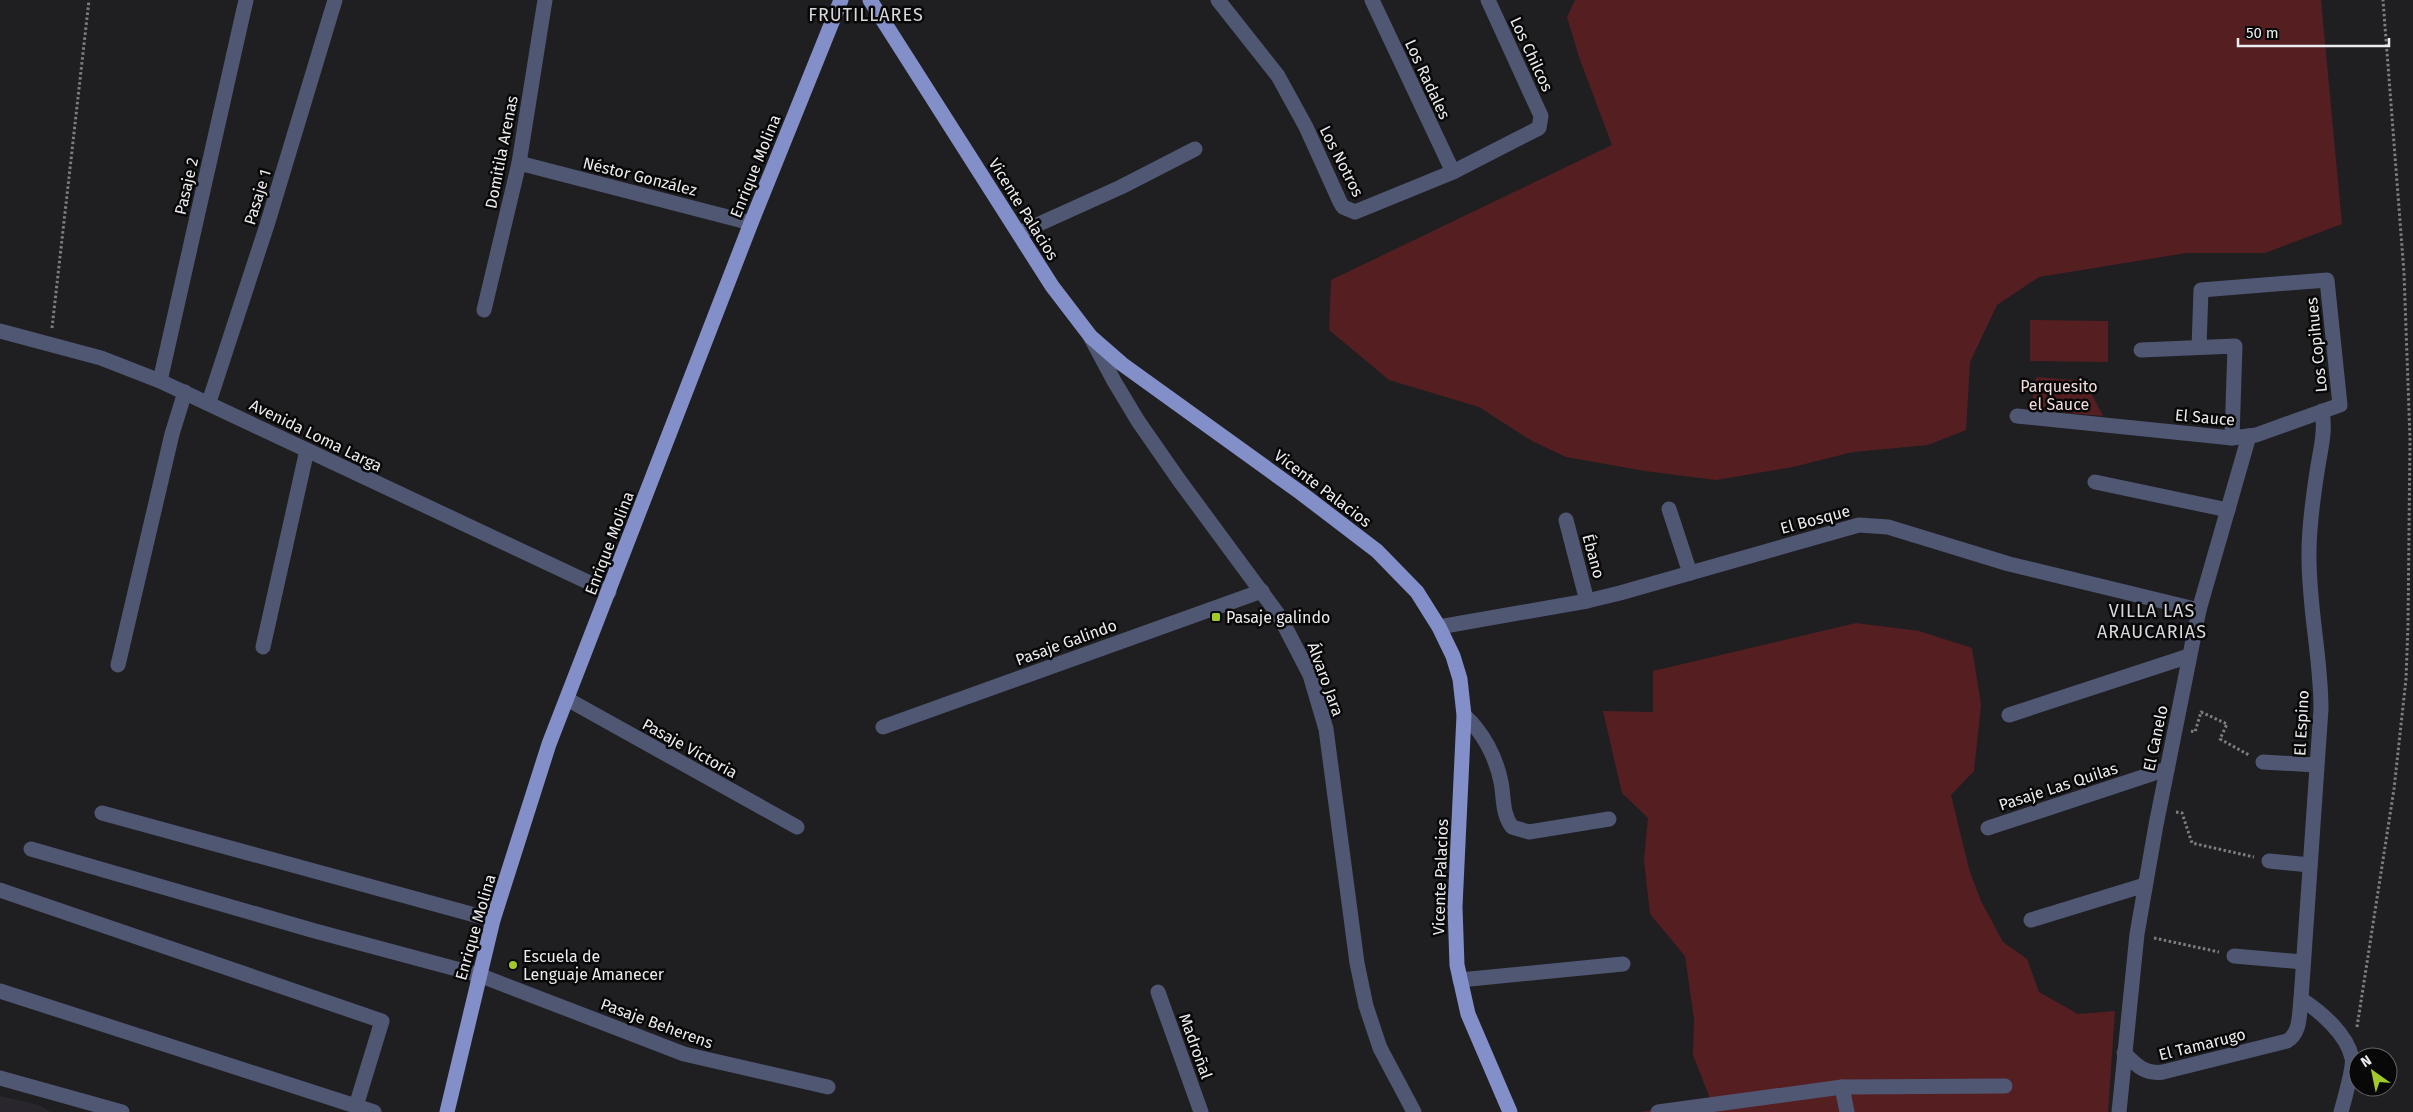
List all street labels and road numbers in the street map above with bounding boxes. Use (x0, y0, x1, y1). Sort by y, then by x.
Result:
street label: Los Chilcos (1506, 14, 1557, 95)
street label: Los Radales (1401, 36, 1454, 122)
street label: Domitila Arenas (481, 94, 522, 210)
street label: Enrique Molina (726, 112, 785, 220)
street label: Los Notros (1316, 123, 1368, 200)
street label: Néstor González (581, 153, 699, 200)
street label: Vicente Palacios (985, 155, 1063, 264)
street label: Pasaje 2 (171, 156, 202, 217)
street label: Pasaje 1 (240, 167, 275, 227)
street label: Los Copihues (2302, 296, 2331, 393)
street label: Avenida Loma Larga (247, 395, 385, 476)
street label: El Sauce (2174, 405, 2236, 430)
street label: Vicente Palacios (1270, 446, 1375, 531)
street label: Enrique Molina (581, 489, 638, 598)
street label: El Bosque (1778, 501, 1852, 538)
street label: Ébano (1578, 532, 1610, 580)
street label: Pasaje Galindo (1013, 615, 1119, 670)
street label: Álvaro Jara (1303, 639, 1349, 719)
street label: El Espino (2290, 690, 2313, 757)
street label: El Canelo (2139, 703, 2172, 773)
street label: Pasaje Victoria (639, 715, 741, 782)
street label: Pasaje Las Quilas (1996, 758, 2120, 815)
street label: Vicente Palacios (1429, 818, 1452, 936)
street label: Enrique Molina (451, 872, 500, 982)
street label: Pasaje Beherens (598, 994, 716, 1053)
street label: Madroñal (1175, 1011, 1216, 1082)
street label: El Tamarugo (2157, 1025, 2248, 1064)

